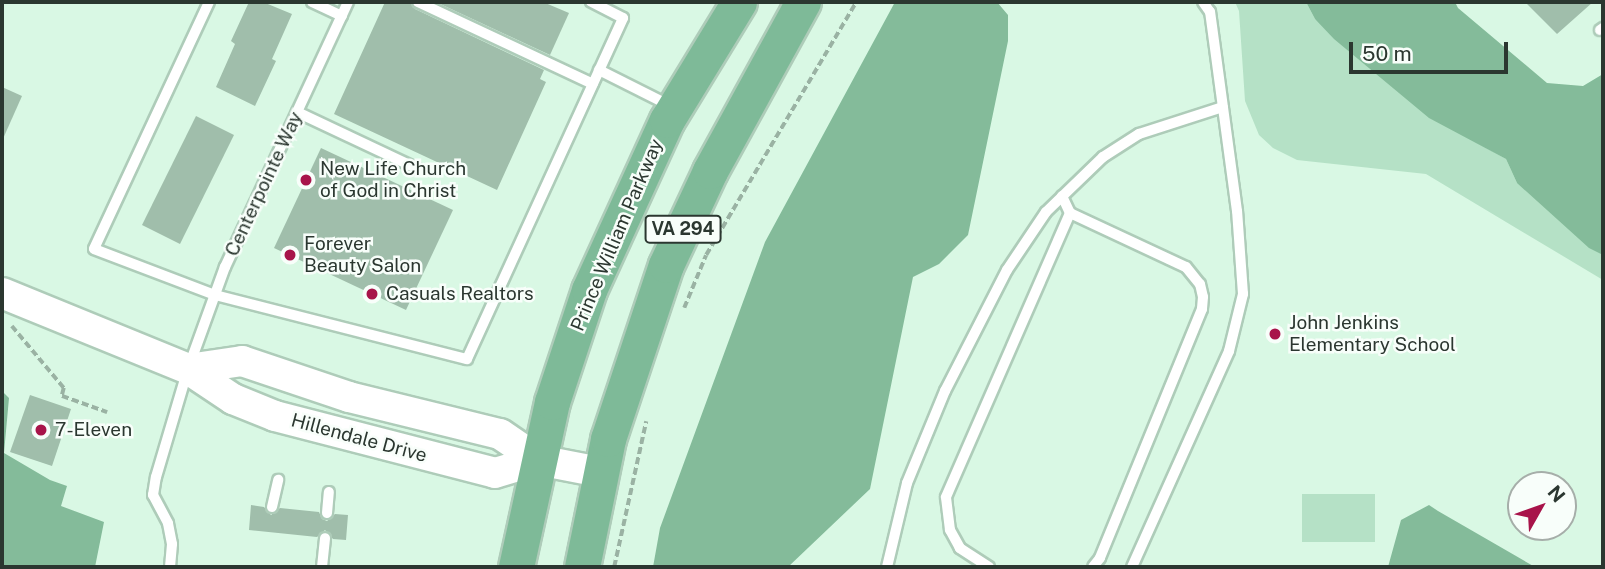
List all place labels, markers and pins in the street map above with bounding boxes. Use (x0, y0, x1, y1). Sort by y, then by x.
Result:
place label: New Life Church of God in Christ (320, 158, 466, 202)
marker: New Life Church of God in Christ (298, 172, 314, 188)
place label: Forever Beauty Salon (304, 233, 421, 277)
marker: Forever Beauty Salon (282, 247, 298, 263)
place label: Casuals Realtors (386, 283, 534, 305)
marker: Casuals Realtors (364, 286, 380, 302)
place label: John Jenkins Elementary School (1289, 312, 1456, 356)
marker: John Jenkins Elementary School (1267, 326, 1283, 342)
place label: 7-Eleven (55, 419, 132, 441)
marker: 7-Eleven (33, 422, 49, 438)

